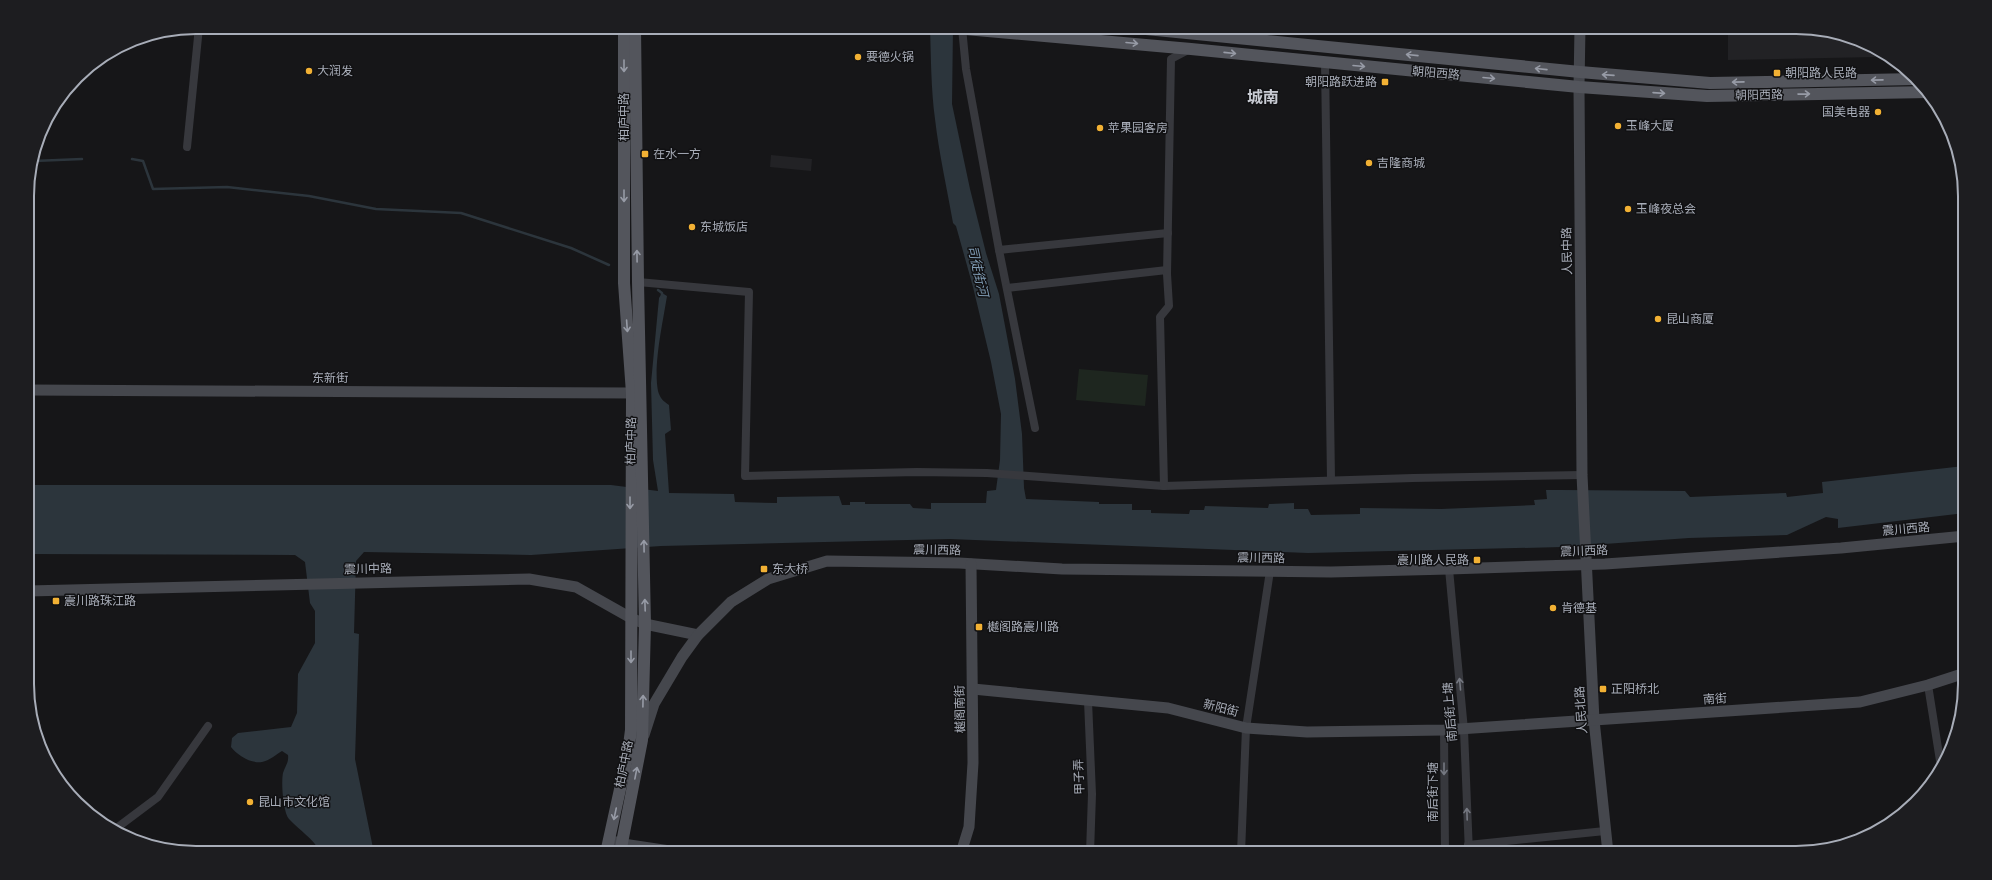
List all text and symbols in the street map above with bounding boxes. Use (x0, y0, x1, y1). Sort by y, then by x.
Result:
one-way arrow (1125, 40, 1138, 47)
one-way arrow (1223, 49, 1236, 57)
place label: 要德火锅 (866, 50, 914, 64)
marker: 要德火锅 (853, 52, 863, 62)
one-way arrow (1406, 52, 1419, 59)
one-way arrow (620, 59, 628, 72)
one-way arrow (1352, 62, 1365, 70)
place label: 大润发 (317, 64, 353, 78)
street label: 朝阳西路 (1411, 64, 1461, 82)
one-way arrow (1535, 65, 1548, 72)
marker: 大润发 (304, 66, 314, 76)
place label: 朝阳路人民路 (1785, 66, 1857, 80)
marker: 朝阳路人民路 (1772, 68, 1782, 78)
one-way arrow (1602, 71, 1615, 78)
place label: 朝阳路跃进路 (1305, 75, 1377, 89)
one-way arrow (1482, 75, 1495, 82)
one-way arrow (1871, 76, 1884, 84)
marker: 朝阳路跃进路 (1380, 77, 1390, 87)
one-way arrow (1732, 78, 1745, 86)
district label: 城南 (1247, 88, 1279, 106)
street label: 朝阳西路 (1735, 88, 1783, 102)
one-way arrow (1652, 89, 1665, 96)
one-way arrow (1797, 90, 1810, 98)
street label: 柏庐中路 (617, 93, 631, 141)
place label: 国美电器 (1822, 105, 1870, 119)
marker: 国美电器 (1873, 107, 1883, 117)
place label: 玉峰大厦 (1626, 119, 1674, 133)
place label: 苹果园客房 (1108, 121, 1168, 135)
marker: 玉峰大厦 (1613, 121, 1623, 131)
marker: 苹果园客房 (1095, 123, 1105, 133)
place label: 在水一方 (653, 147, 701, 161)
marker: 在水一方 (640, 149, 650, 159)
place label: 吉隆商城 (1377, 156, 1425, 170)
marker: 吉隆商城 (1364, 158, 1374, 168)
one-way arrow (620, 189, 628, 202)
place label: 玉峰夜总会 (1636, 202, 1696, 216)
marker: 玉峰夜总会 (1623, 204, 1633, 214)
place label: 东城饭店 (700, 220, 748, 234)
marker: 东城饭店 (687, 222, 697, 232)
street label: 人民中路 (1560, 227, 1574, 275)
water label: 司徒街河 (965, 244, 992, 301)
one-way arrow (633, 250, 641, 263)
place label: 昆山商厦 (1666, 312, 1714, 326)
marker: 昆山商厦 (1653, 314, 1663, 324)
one-way arrow (624, 319, 631, 332)
street label: 东新街 (312, 371, 348, 385)
street label: 柏庐中路 (624, 417, 638, 465)
one-way arrow (626, 496, 634, 509)
street label: 震川西路 (1881, 520, 1931, 538)
one-way arrow (640, 540, 648, 553)
street label: 震川西路 (913, 543, 961, 557)
street label: 震川西路 (1560, 543, 1608, 559)
street label: 震川西路 (1237, 551, 1285, 565)
place label: 震川路人民路 (1397, 553, 1469, 567)
marker: 震川路人民路 (1472, 555, 1482, 565)
street label: 震川中路 (344, 562, 392, 576)
place label: 东大桥 (772, 562, 808, 576)
marker: 东大桥 (759, 564, 769, 574)
place label: 震川路珠江路 (64, 594, 136, 608)
marker: 震川路珠江路 (51, 596, 61, 606)
one-way arrow (641, 599, 648, 612)
place label: 肯德基 (1561, 601, 1597, 615)
marker: 肯德基 (1548, 603, 1558, 613)
place label: 樾阁路震川路 (987, 620, 1059, 634)
marker: 樾阁路震川路 (974, 622, 984, 632)
one-way arrow (627, 650, 635, 663)
one-way arrow (1456, 678, 1463, 691)
street label: 南后街上塘 (1440, 681, 1460, 743)
place label: 正阳桥北 (1611, 682, 1659, 696)
marker: 正阳桥北 (1598, 684, 1608, 694)
street label: 樾阁南街 (953, 685, 967, 733)
street label: 人民北路 (1572, 686, 1590, 734)
street label: 南街 (1703, 691, 1727, 707)
one-way arrow (639, 695, 647, 708)
street label: 新阳街 (1202, 697, 1240, 719)
street label: 柏庐中路 (613, 739, 635, 789)
street label: 甲子弄 (1071, 759, 1087, 795)
street label: 南后街下塘 (1426, 762, 1440, 822)
one-way arrow (1440, 762, 1448, 775)
one-way arrow (632, 767, 640, 780)
place label: 昆山市文化馆 (258, 795, 330, 809)
marker: 昆山市文化馆 (245, 797, 255, 807)
one-way arrow (610, 807, 618, 820)
one-way arrow (1463, 808, 1471, 821)

